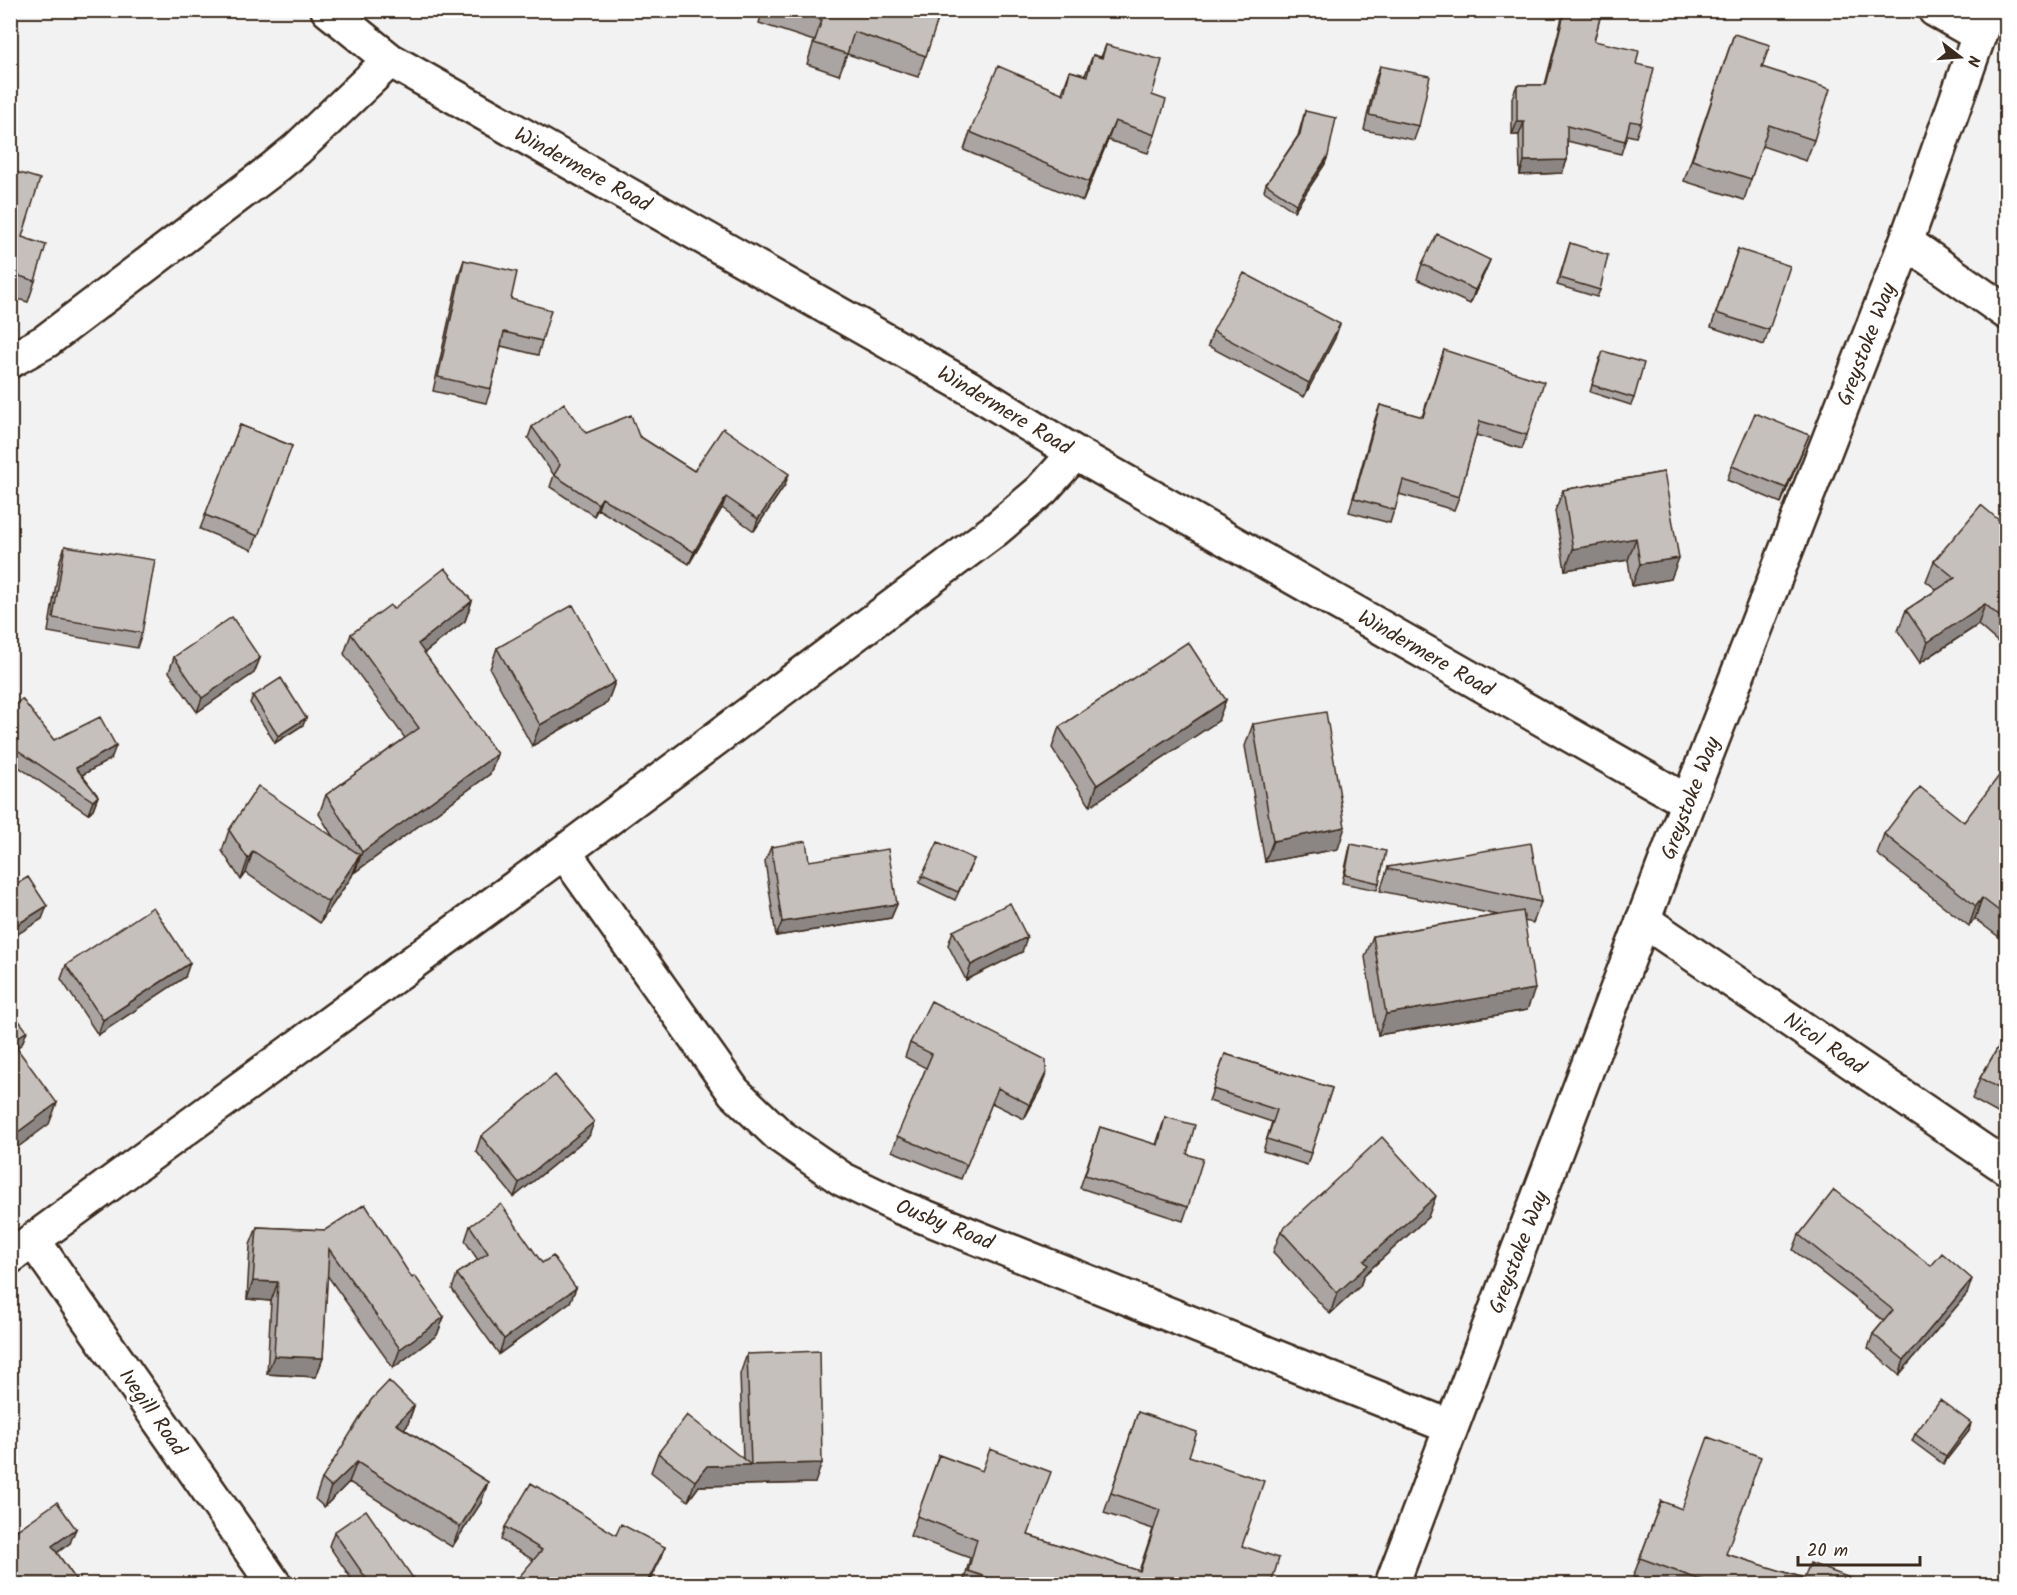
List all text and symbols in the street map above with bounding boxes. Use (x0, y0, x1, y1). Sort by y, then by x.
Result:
north arrow (1930, 27, 1990, 87)
text: N (1959, 52, 1986, 69)
street label: Windermere Road (508, 119, 657, 222)
street label: Greystoke Way (1829, 278, 1906, 411)
street label: Windermere Road (930, 358, 1079, 465)
street label: Windermere Road (1351, 602, 1500, 707)
street label: Greystoke Way (1653, 732, 1730, 865)
street label: Nicol Road (1776, 1004, 1873, 1084)
street label: Greystoke Way (1481, 1186, 1558, 1319)
street label: Ousby Road (890, 1191, 999, 1260)
street label: Ivegill Road (109, 1362, 194, 1464)
scale bar (1798, 1529, 1920, 1567)
text: 20 m (1807, 1537, 1848, 1566)

